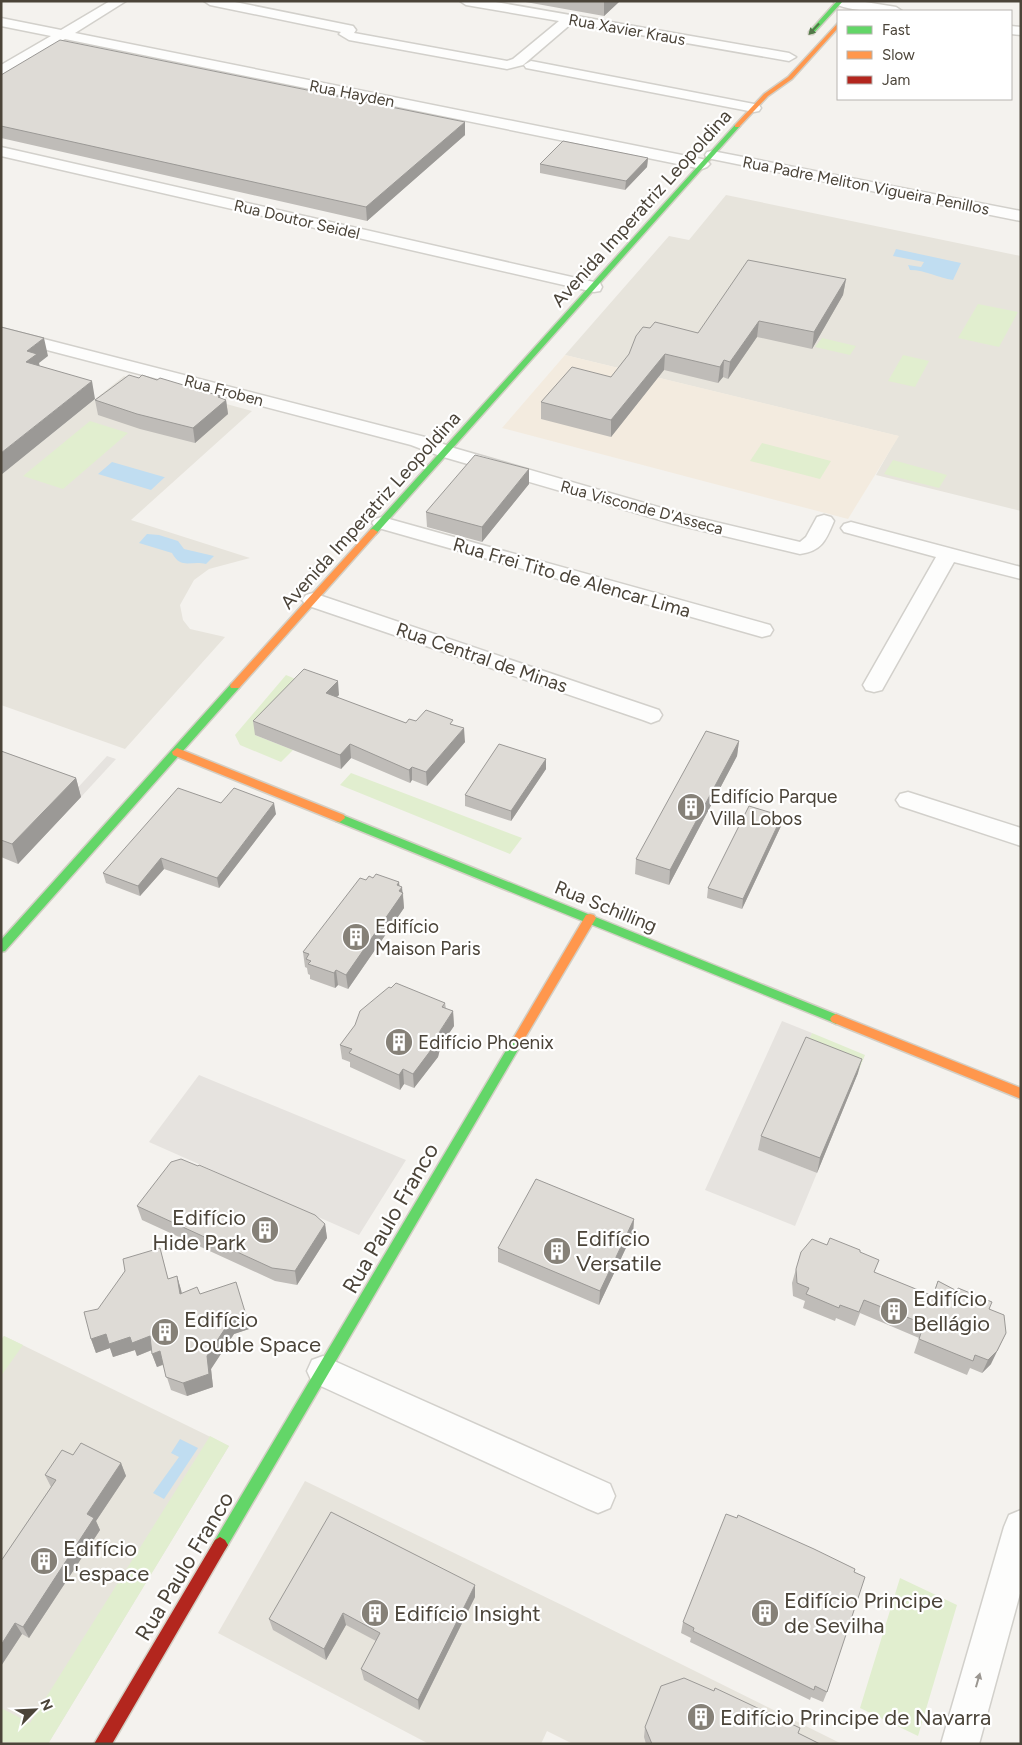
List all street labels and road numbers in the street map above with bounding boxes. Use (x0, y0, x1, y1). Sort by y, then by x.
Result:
street label: Rua Xavier Kraus (567, 10, 687, 49)
street label: Rua Hayden (308, 76, 396, 111)
street label: Avenida Imperatriz Leopoldina (547, 105, 736, 312)
street label: Rua Padre Meliton Vigueira Penillos (741, 152, 991, 219)
street label: Rua Doutor Seidel (232, 196, 362, 243)
street label: Rua Froben (182, 371, 266, 410)
street label: Avenida Imperatriz Leopoldina (276, 407, 465, 614)
street label: Rua Visconde D'Asseca (558, 477, 725, 538)
street label: Rua Frei Tito de Alencar Lima (450, 533, 693, 622)
street label: Rua Central de Minas (393, 617, 571, 698)
street label: Rua Schilling (551, 876, 660, 937)
street label: Rua Paulo Franco (336, 1138, 444, 1298)
street label: Rua Paulo Franco (129, 1487, 240, 1646)

